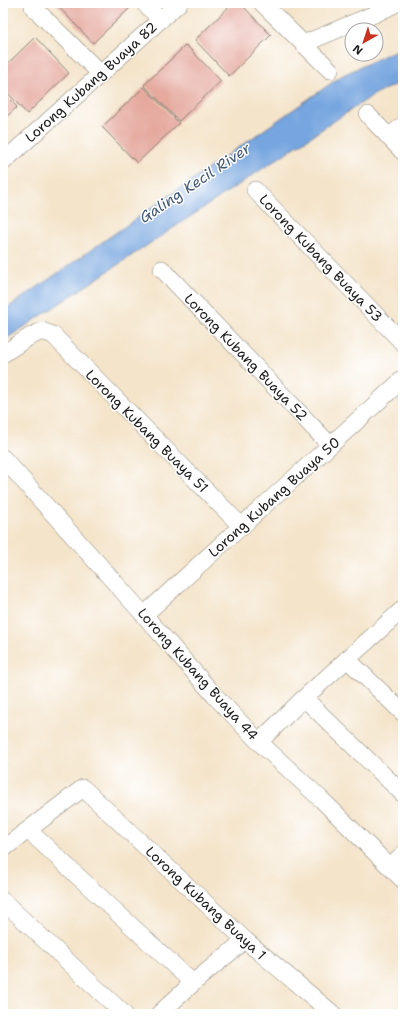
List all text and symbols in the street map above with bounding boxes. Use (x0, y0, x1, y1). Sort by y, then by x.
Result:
street label: Lorong Kubang Buaya 82 (21, 18, 161, 146)
north arrow (344, 22, 384, 62)
text: N (350, 41, 366, 58)
water label: Galing Kecil River (135, 138, 255, 228)
street label: Lorong Kubang Buaya 53 (255, 190, 387, 326)
street label: Lorong Kubang Buaya 52 (180, 289, 312, 425)
street label: Lorong Kubang Buaya 51 (82, 366, 212, 496)
street label: Lorong Kubang Buaya 50 (204, 433, 344, 561)
street label: Lorong Kubang Buaya 44 (134, 604, 262, 744)
street label: Lorong Kubang Buaya 1 (142, 842, 270, 964)

